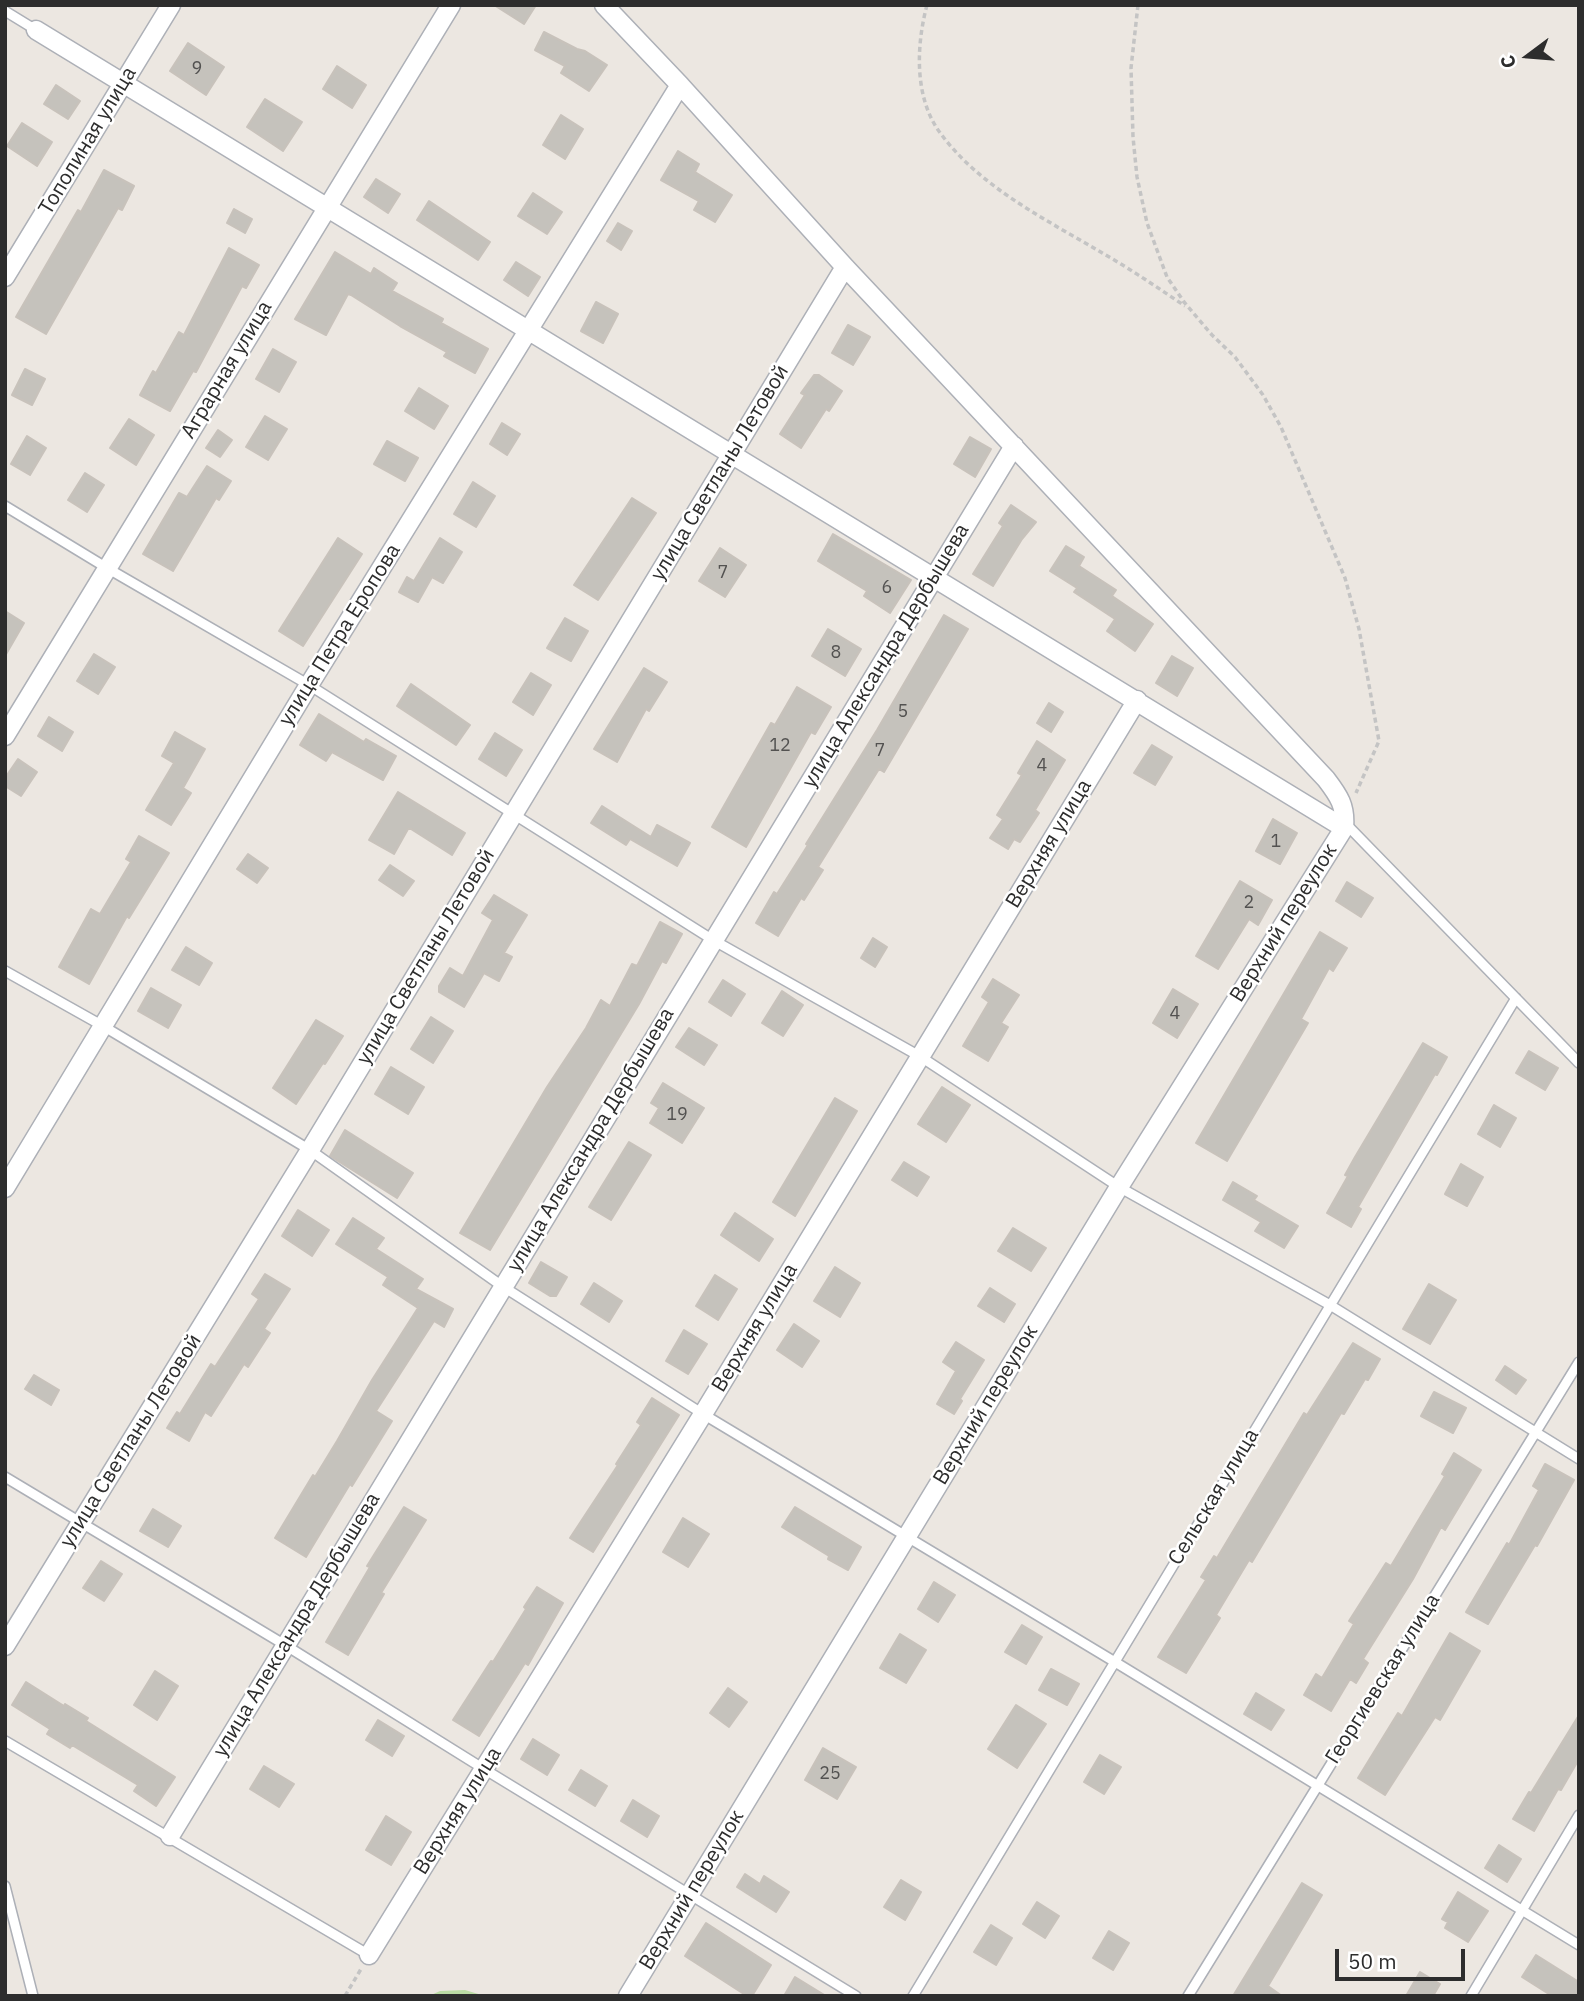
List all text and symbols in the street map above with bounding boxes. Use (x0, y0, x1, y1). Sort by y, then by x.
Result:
north arrow (1493, 21, 1563, 91)
text: С (1495, 53, 1521, 71)
house number: 9 (192, 58, 202, 80)
street label: Тополиная улица (34, 62, 142, 220)
street label: Аграрная улица (176, 297, 278, 443)
street label: улица Светланы Летовой (646, 361, 794, 585)
street label: улица Александра Дербышева (797, 519, 975, 793)
street label: улица Петра Еропова (274, 539, 406, 731)
house number: 7 (718, 562, 728, 584)
house number: 6 (882, 577, 892, 599)
house number: 8 (831, 642, 841, 664)
house number: 5 (898, 701, 908, 723)
house number: 12 (769, 735, 791, 757)
house number: 7 (875, 740, 885, 762)
house number: 4 (1037, 755, 1047, 777)
street label: Верхняя улица (1001, 775, 1097, 913)
house number: 1 (1271, 831, 1281, 853)
street label: Верхний переулок (1225, 839, 1343, 1007)
street label: улица Светланы Летовой (352, 845, 500, 1069)
house number: 2 (1244, 892, 1254, 914)
street label: улица Александра Дербышева (502, 1003, 680, 1277)
house number: 4 (1170, 1003, 1180, 1025)
house number: 19 (666, 1104, 688, 1126)
street label: Верхняя улица (707, 1259, 803, 1397)
street label: Верхний переулок (928, 1320, 1044, 1490)
street label: улица Светланы Летовой (55, 1330, 207, 1552)
street label: Сельская улица (1163, 1424, 1265, 1570)
street label: улица Александра Дербышева (208, 1488, 386, 1762)
street label: Георгиевская улица (1320, 1589, 1446, 1769)
street label: Верхняя улица (409, 1743, 507, 1879)
house number: 25 (819, 1763, 841, 1785)
street label: Верхний переулок (634, 1805, 750, 1975)
scale bar (1339, 1934, 1468, 1978)
text: 50 m (1348, 1947, 1397, 1975)

